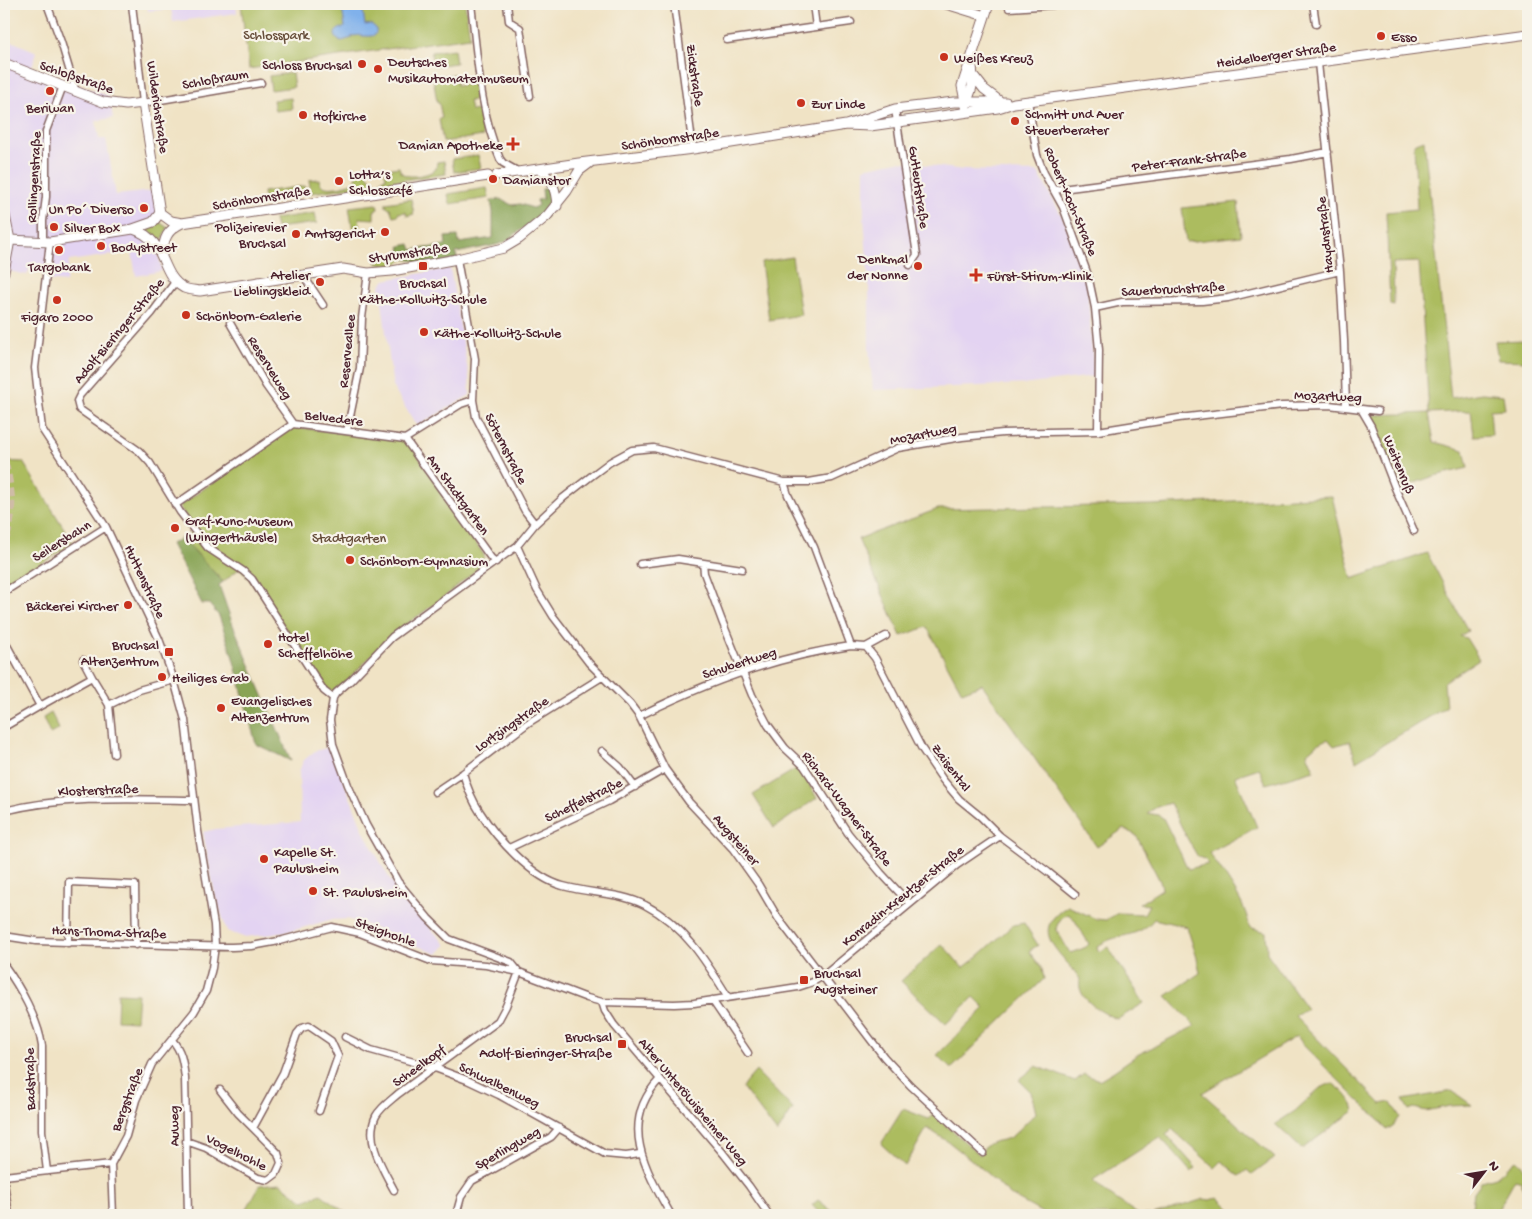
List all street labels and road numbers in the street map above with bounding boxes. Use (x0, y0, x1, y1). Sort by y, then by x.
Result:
street label: Heidelberger Straße (1216, 40, 1338, 73)
street label: Zickstraße (681, 43, 706, 108)
street label: Schloßstraße (37, 58, 116, 99)
street label: Wilderichstraße (142, 60, 172, 155)
street label: Schloßraum (181, 66, 250, 95)
street label: Schönbornstraße (620, 125, 721, 156)
street label: Rollingenstraße (25, 130, 46, 223)
street label: Gutleutstraße (903, 145, 932, 230)
street label: Robert-Koch-Straße (1039, 145, 1101, 260)
street label: Peter-Frank-Straße (1130, 146, 1248, 177)
street label: Schönbornstraße (212, 183, 312, 216)
street label: Haydnstraße (1314, 195, 1339, 274)
street label: Styrumstraße (368, 240, 450, 268)
street label: Adolf-Bieringer-Straße (71, 275, 170, 388)
street label: Sauerbruchstraße (1121, 279, 1226, 302)
street label: Reserveallee (336, 313, 361, 389)
street label: Reserveweg (243, 334, 295, 403)
street label: Mozartweg (1294, 388, 1362, 407)
street label: Belvedere (303, 407, 365, 432)
street label: Söternstraße (480, 411, 530, 488)
street label: Mozartweg (889, 421, 958, 450)
street label: Weitenruß (1378, 433, 1417, 497)
street label: Am Stadtgarten (422, 452, 492, 539)
street label: Seilersbahn (30, 517, 95, 567)
street label: Huttenstraße (119, 543, 169, 622)
street label: Schubertweg (701, 644, 779, 684)
street label: Lortzingstraße (472, 693, 553, 757)
street label: Zaisental (927, 741, 973, 796)
street label: Richard-Wagner-Straße (797, 749, 895, 871)
street label: Scheffelstraße (543, 775, 626, 827)
street label: Klosterstraße (58, 782, 139, 801)
street label: Augsteiner (708, 811, 763, 871)
street label: Konradin-Kreutzer-Straße (839, 842, 969, 951)
street label: Steighohle (353, 915, 418, 952)
street label: Hans-Thoma-Straße (51, 923, 167, 944)
street label: Alter Unteröwisheimer Weg (634, 1035, 751, 1170)
street label: Scheelkopf (390, 1041, 451, 1092)
street label: Badstraße (22, 1047, 41, 1111)
street label: Schwalbenweg (456, 1059, 542, 1113)
street label: Bergstraße (108, 1065, 148, 1135)
street label: Auweg (167, 1105, 184, 1147)
street label: Sperlingweg (473, 1124, 544, 1175)
street label: Vogelhohle (202, 1130, 270, 1176)

